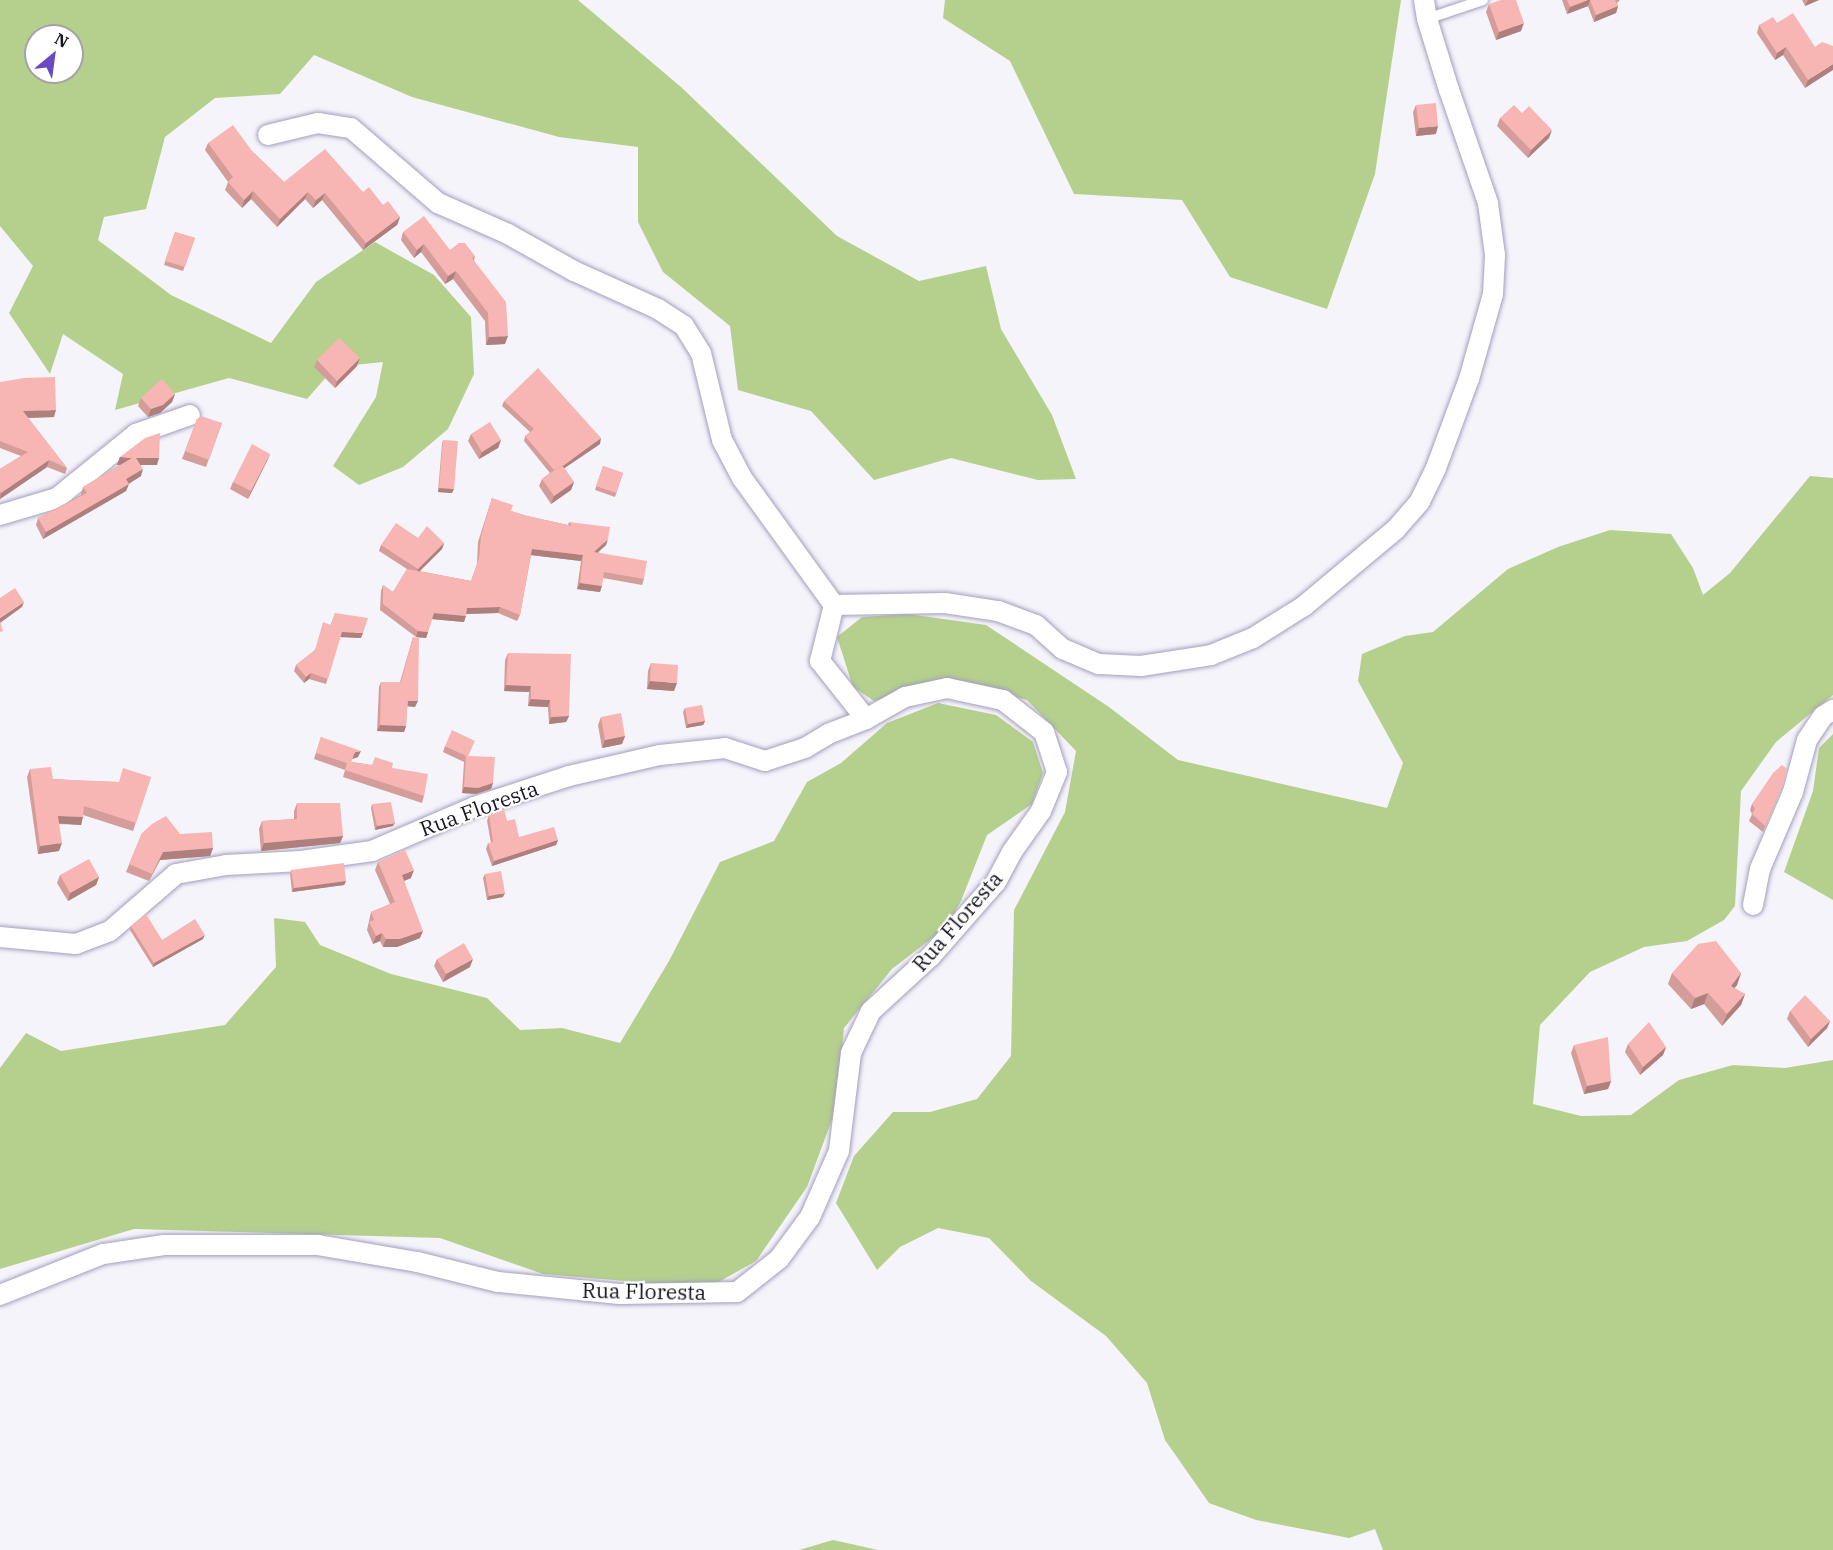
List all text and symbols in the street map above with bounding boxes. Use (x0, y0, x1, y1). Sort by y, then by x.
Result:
north arrow (24, 24, 84, 84)
text: N (51, 28, 72, 52)
street label: Rua Floresta (416, 775, 542, 841)
street label: Rua Floresta (907, 866, 1007, 976)
street label: Rua Floresta (582, 1277, 706, 1305)

